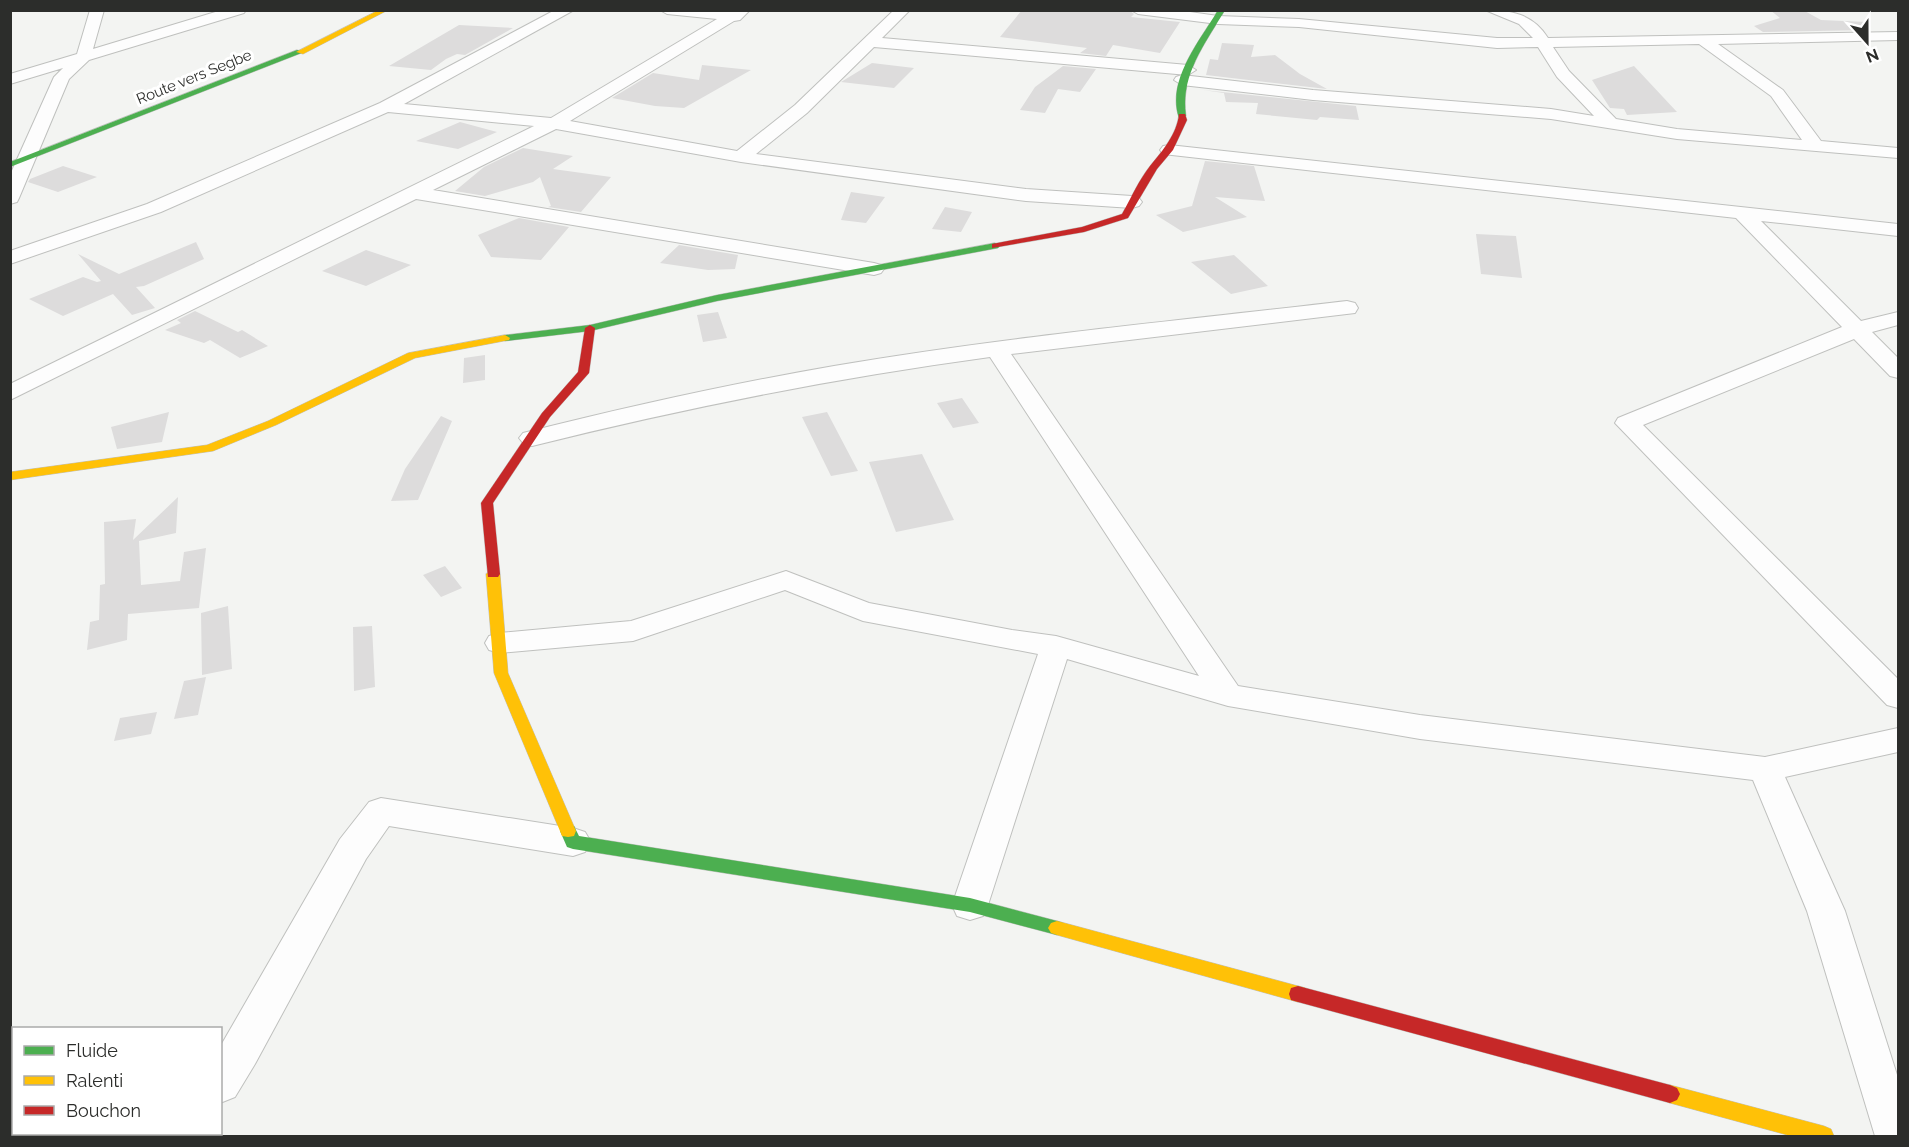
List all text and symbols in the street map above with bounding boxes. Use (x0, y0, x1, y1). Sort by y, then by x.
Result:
north arrow (1837, 12, 1897, 72)
text: N (1863, 44, 1881, 67)
street label: Route vers Segbe (134, 46, 254, 108)
legend (12, 1027, 222, 1135)
text: Fluide (66, 1040, 118, 1061)
text: Ralenti (66, 1070, 123, 1091)
text: Bouchon (66, 1100, 141, 1121)

